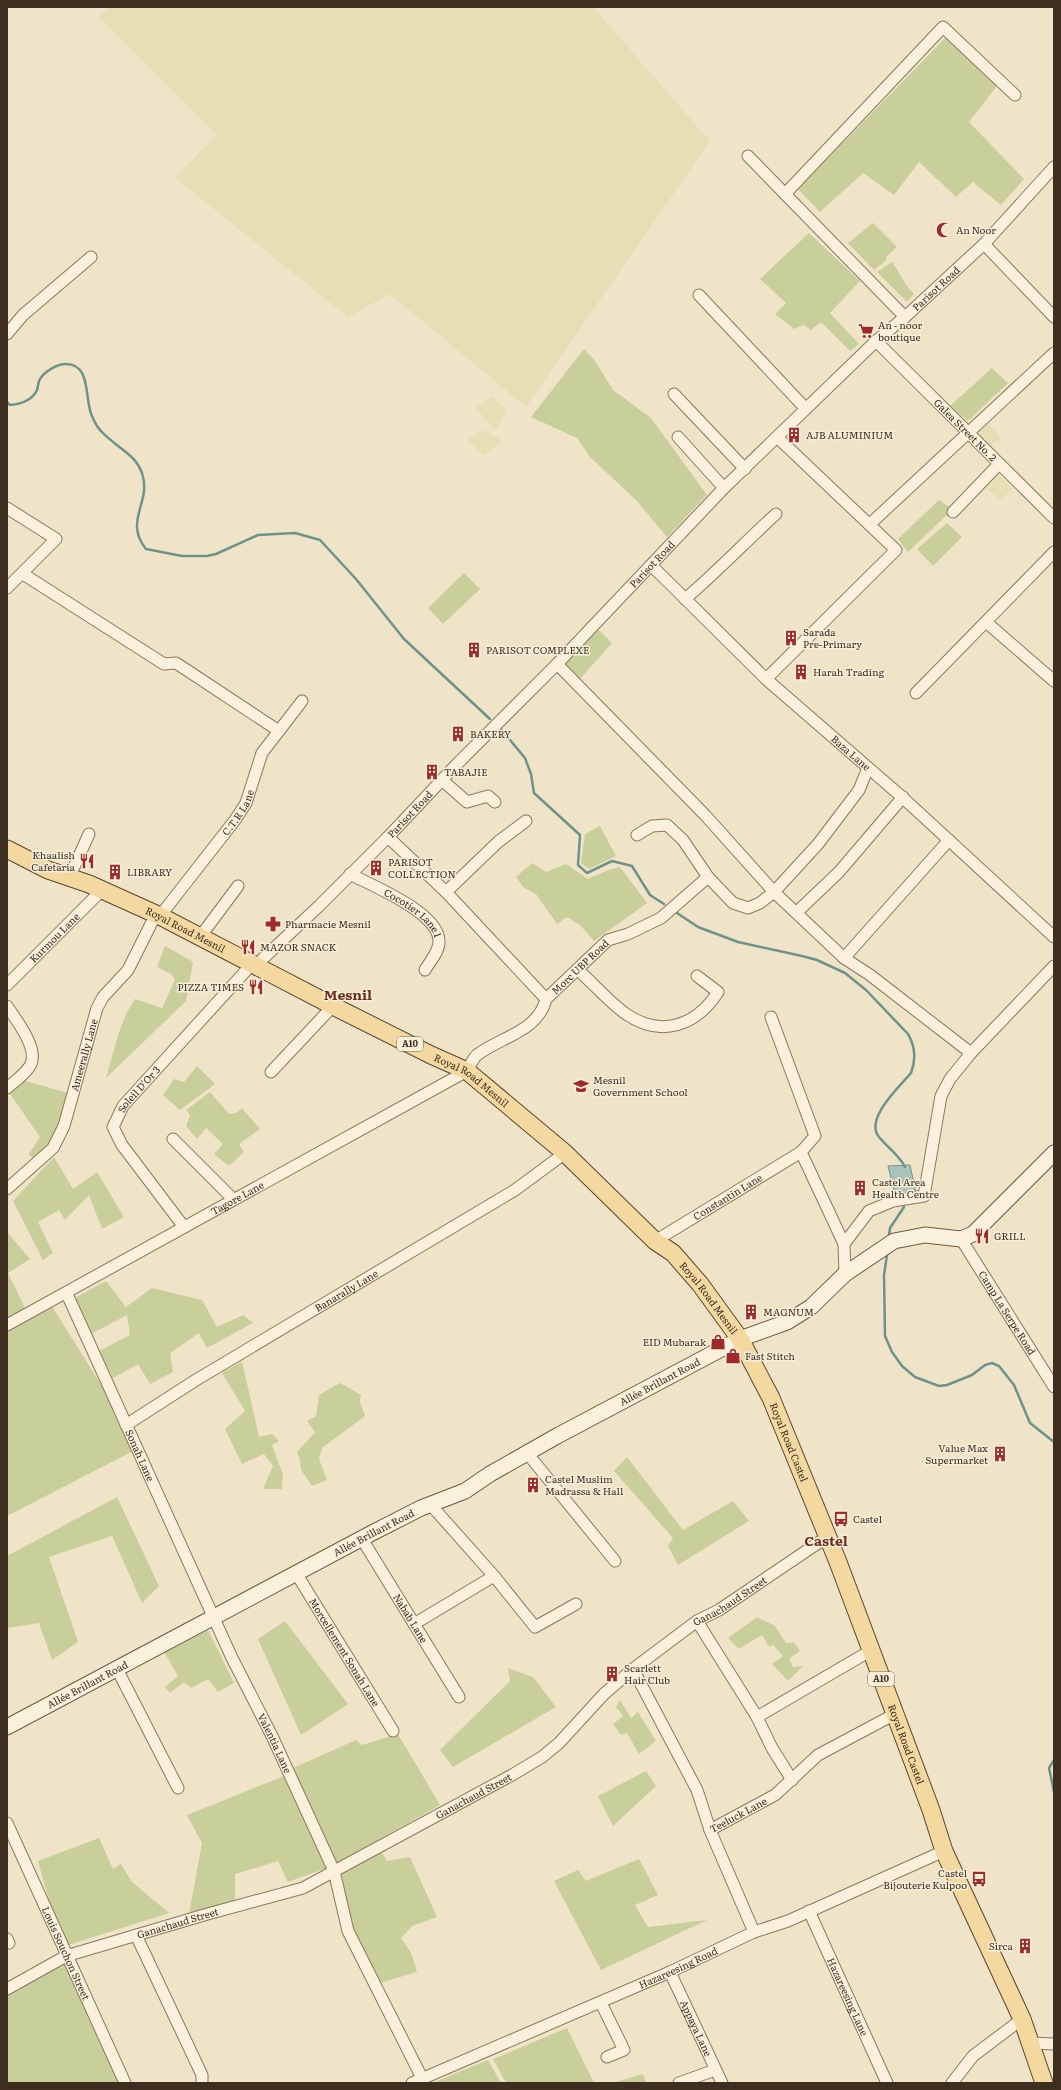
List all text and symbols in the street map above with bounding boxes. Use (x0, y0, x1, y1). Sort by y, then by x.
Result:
mosque icon: An Noor (935, 221, 953, 239)
place label: An Noor (956, 222, 996, 237)
street label: Parisot Road (908, 262, 963, 314)
place label: An - noor boutique (878, 317, 922, 344)
supermarket icon: An - noor boutique (857, 322, 875, 340)
street label: Galea Street No. 2 (931, 395, 1001, 464)
building icon: AJB ALUMINIUM (785, 426, 803, 444)
place label: AJB ALUMINIUM (806, 427, 893, 442)
street label: Parisot Road (625, 537, 678, 591)
place label: Sarada Pre-Primary (803, 624, 862, 651)
building icon: Sarada Pre-Primary (782, 629, 800, 647)
building icon: PARISOT COMPLEXE (465, 641, 483, 659)
place label: PARISOT COMPLEXE (486, 642, 589, 657)
building icon: Harah Trading (792, 663, 810, 681)
place label: Harah Trading (813, 664, 885, 679)
building icon: BAKERY (449, 725, 467, 743)
place label: BAKERY (470, 726, 511, 741)
street label: Baza Lane (828, 731, 874, 774)
building icon: TABAJIE (423, 763, 441, 781)
place label: TABAJIE (444, 764, 488, 779)
street label: C.T.R Lane (218, 787, 257, 838)
street label: Parisot Road (383, 787, 435, 841)
place label: Khaalish Cafetaria (31, 847, 76, 874)
restaurant icon: Khaalish Cafetaria (78, 852, 96, 870)
place label: PARISOT COLLECTION (388, 854, 456, 881)
building icon: PARISOT COLLECTION (367, 859, 385, 877)
building icon: LIBRARY (106, 863, 124, 881)
place label: LIBRARY (127, 864, 172, 879)
street label: Cocotier Lane 1 (382, 884, 446, 939)
street label: Royal Road Mesnil (143, 902, 229, 956)
street label: Kurmou Lane (26, 909, 82, 966)
pharmacy icon: Pharmacie Mesnil (264, 915, 282, 933)
place label: Pharmacie Mesnil (285, 916, 372, 931)
street label: Morc UBP Road (548, 935, 612, 997)
restaurant icon: MAZOR SNACK (239, 938, 257, 956)
place label: MAZOR SNACK (260, 939, 337, 954)
restaurant icon: PIZZA TIMES (247, 978, 265, 996)
place label: PIZZA TIMES (178, 979, 244, 994)
district label: Mesnil (324, 984, 372, 1004)
street label: Ameerally Lane (66, 1017, 101, 1093)
road number: A10 (397, 1037, 423, 1051)
street label: Royal Road Mesnil (432, 1049, 513, 1111)
street label: Soleil D'Or 3 (113, 1062, 163, 1115)
place label: Mesnil Government School (593, 1072, 688, 1099)
school or university icon: Mesnil Government School (572, 1077, 590, 1095)
street label: Constantin Lane (690, 1169, 765, 1223)
place label: Castel Area Health Centre (872, 1174, 939, 1201)
street label: Tagore Lane (208, 1177, 266, 1218)
building icon: Castel Area Health Centre (851, 1179, 869, 1197)
restaurant icon: GRILL (973, 1227, 991, 1245)
place label: GRILL (994, 1228, 1026, 1243)
street label: Royal Road Mesnil (677, 1258, 742, 1337)
street label: Banarally Lane (311, 1265, 380, 1315)
street label: Camp La Serpe Road (975, 1267, 1040, 1358)
building icon: MAGNUM (742, 1303, 760, 1321)
place label: MAGNUM (763, 1304, 814, 1319)
shop icon: EID Mubarak (709, 1333, 727, 1351)
place label: EID Mubarak (643, 1334, 707, 1349)
shop icon: Fast Stitch (724, 1347, 742, 1365)
place label: Fast Stitch (745, 1348, 795, 1363)
street label: Allée Brillant Road (616, 1353, 703, 1409)
street label: Royal Road Castel (767, 1400, 813, 1484)
street label: Sonah Lane (122, 1426, 159, 1484)
place label: Value Max Supermarket (925, 1440, 988, 1467)
building icon: Value Max Supermarket (991, 1445, 1009, 1463)
place label: Castel Muslim Madrassa & Hall (545, 1471, 624, 1498)
building icon: Castel Muslim Madrassa & Hall (524, 1476, 542, 1494)
street label: Allée Brillant Road (330, 1505, 417, 1559)
bus stop icon: Castel (832, 1510, 850, 1528)
place label: Castel (853, 1511, 883, 1526)
district label: Castel (804, 1530, 848, 1550)
street label: Ganachaud Street (689, 1572, 769, 1629)
street label: Nabab Lane (390, 1590, 432, 1646)
street label: Morcellement Sonah Lane (306, 1595, 384, 1709)
street label: Allée Brillant Road (44, 1656, 130, 1712)
place label: Scarlett Hair Club (624, 1660, 670, 1687)
building icon: Scarlett Hair Club (603, 1665, 621, 1683)
road number: A10 (868, 1672, 894, 1686)
street label: Royal Road Castel (885, 1702, 929, 1787)
street label: Valentia Lane (254, 1710, 296, 1775)
street label: Ganachaud Street (432, 1769, 514, 1822)
street label: Teeluck Lane (707, 1793, 769, 1836)
place label: Castel Bijouterie Kulpoo (883, 1865, 968, 1892)
bus stop icon: Castel Bijouterie Kulpoo (970, 1870, 988, 1888)
street label: Ganachaud Street (135, 1903, 220, 1942)
street label: Louis Souchon Street (39, 1904, 94, 2002)
building icon: Sirca (1016, 1937, 1034, 1955)
place label: Sirca (989, 1938, 1014, 1953)
street label: Hazareesing Road (636, 1943, 720, 1992)
street label: Hazareesing Lane (824, 1955, 873, 2038)
street label: Appaya Lane (677, 1997, 716, 2059)

